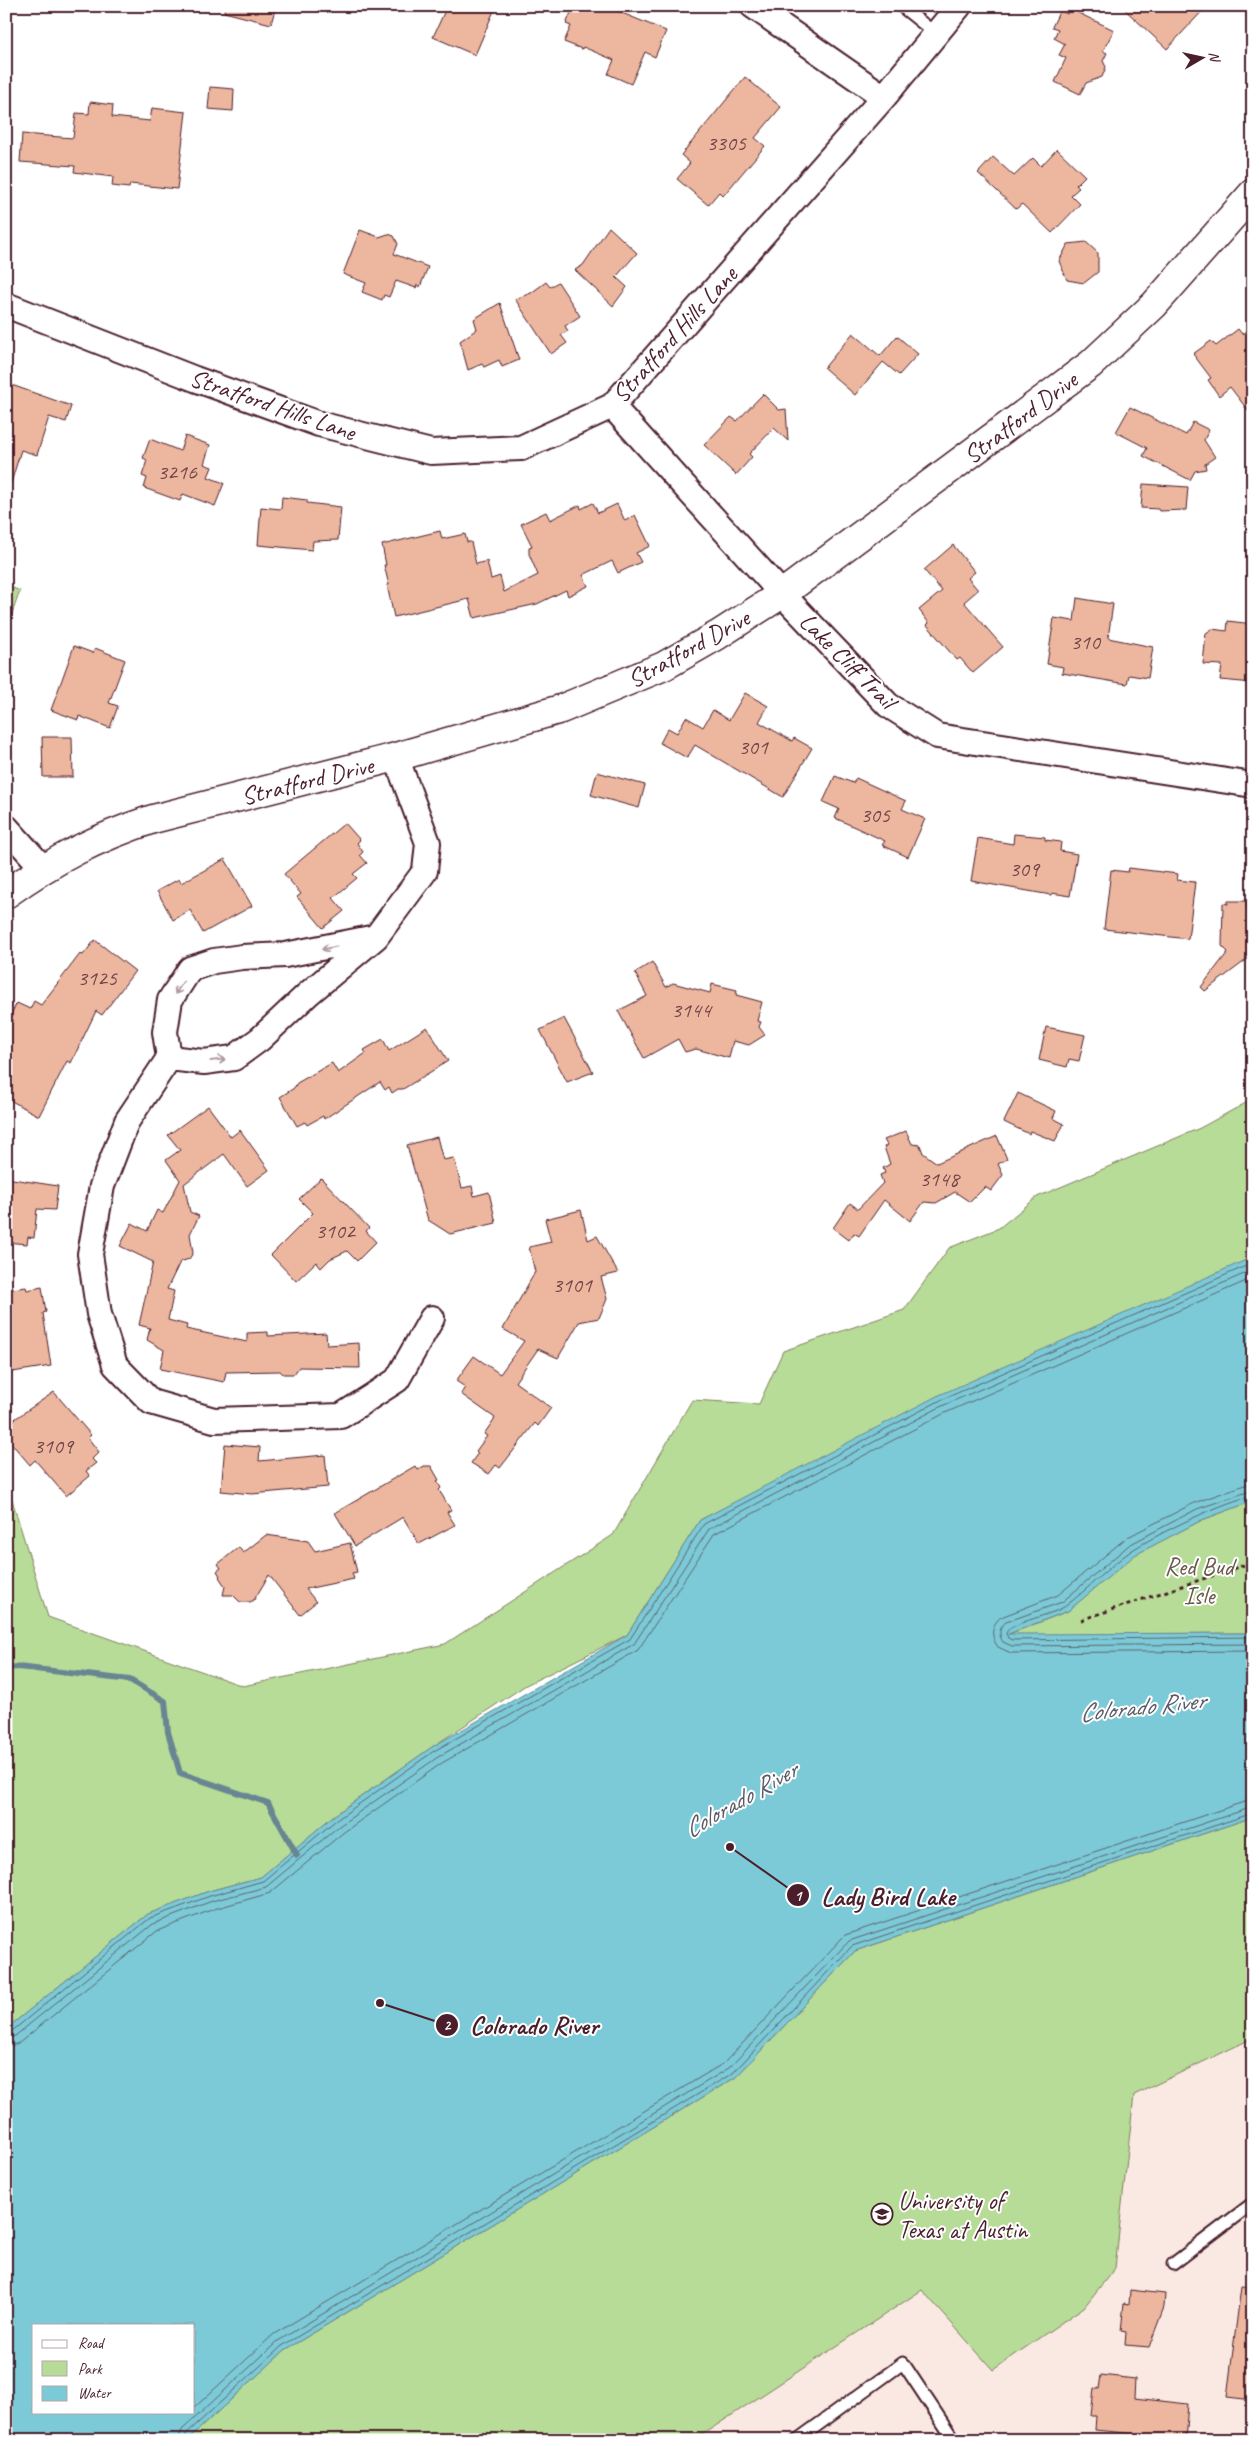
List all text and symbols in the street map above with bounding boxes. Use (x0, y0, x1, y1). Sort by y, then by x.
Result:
north arrow (1176, 32, 1226, 82)
text: N (1205, 50, 1224, 64)
house number: 3305 (706, 129, 747, 157)
street label: Stratford Hills Lane (605, 258, 746, 410)
street label: Stratford Hills Lane (186, 362, 361, 449)
street label: Stratford Drive (957, 363, 1086, 471)
house number: 3216 (157, 458, 198, 486)
street label: Stratford Drive (622, 601, 757, 696)
street label: Lake Cliff Trail (792, 606, 906, 719)
house number: 310 (1070, 628, 1102, 656)
house number: 301 (738, 733, 769, 761)
street label: Stratford Drive (238, 749, 378, 813)
house number: 305 (860, 801, 891, 829)
house number: 309 (1009, 855, 1041, 883)
one-way arrow (321, 943, 337, 953)
house number: 3125 (77, 964, 118, 992)
one-way arrow (173, 980, 183, 994)
house number: 3144 (671, 996, 713, 1024)
one-way arrow (209, 1055, 225, 1065)
house number: 3148 (919, 1165, 961, 1193)
house number: 3102 (315, 1217, 357, 1245)
house number: 3101 (552, 1271, 593, 1299)
house number: 3109 (33, 1432, 75, 1460)
park label: Red Bud Isle (1164, 1551, 1238, 1612)
water label: Colorado River (1078, 1683, 1210, 1729)
water label: Colorado River (677, 1752, 806, 1845)
callout: Lady Bird Lake (786, 1875, 965, 1916)
text: Lady Bird Lake (821, 1880, 957, 1913)
text: 1 (795, 1887, 804, 1906)
callout: Colorado River (434, 2004, 608, 2045)
text: Colorado River (470, 2009, 601, 2042)
text: 2 (444, 2016, 452, 2035)
place label: University of Texas at Austin (898, 2185, 1029, 2246)
school or university icon: University of Texas at Austin (870, 2202, 894, 2226)
legend (32, 2324, 195, 2414)
text: Road (78, 2334, 105, 2353)
text: Park (78, 2360, 103, 2379)
text: Water (78, 2384, 112, 2403)

